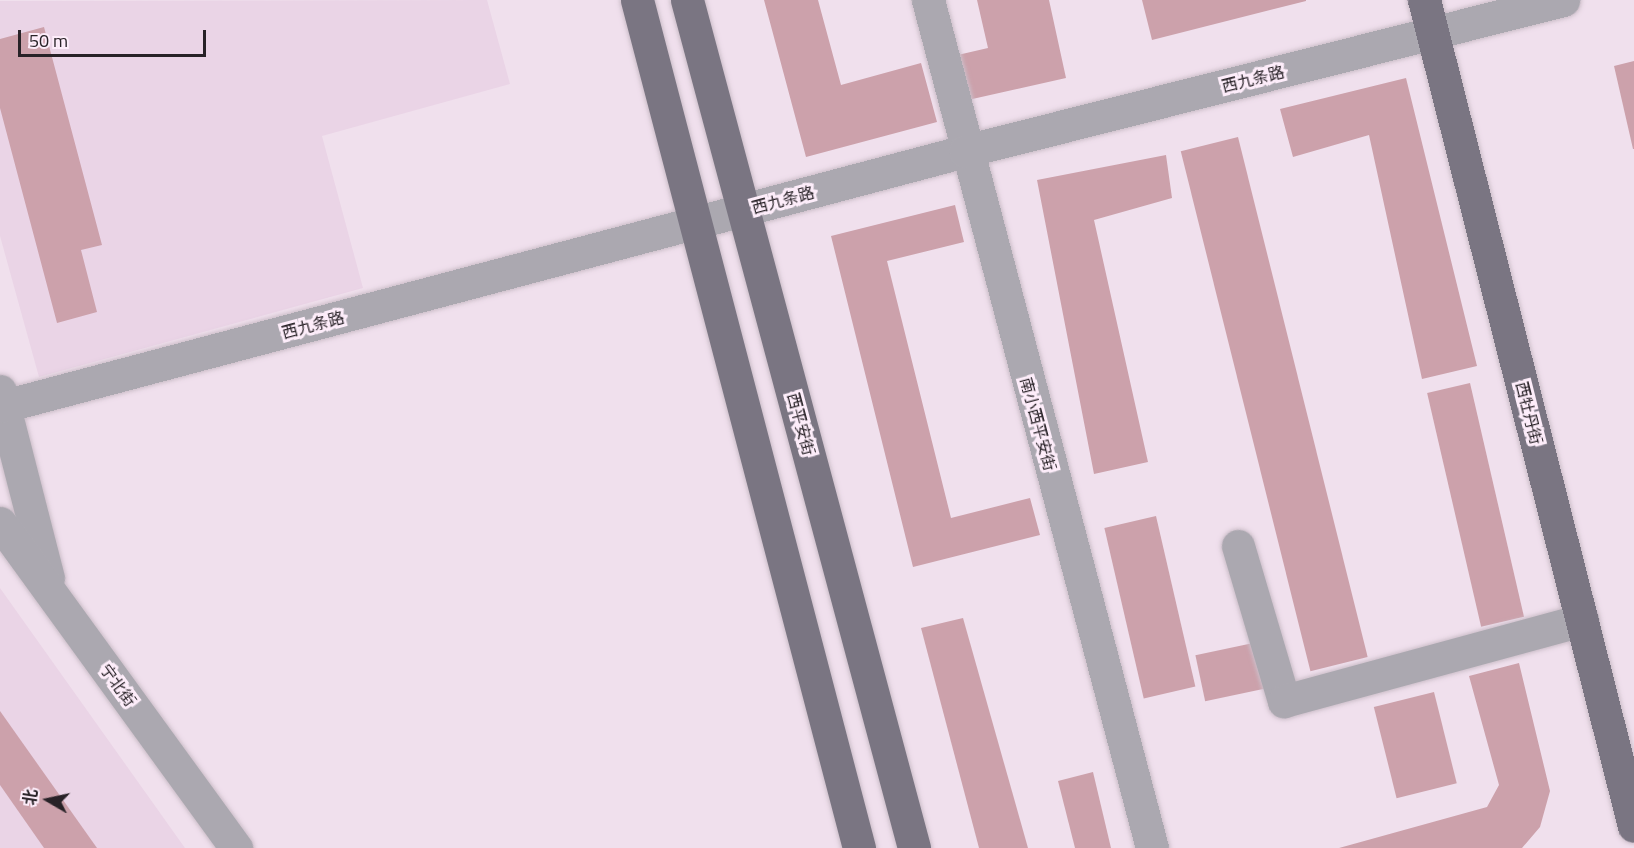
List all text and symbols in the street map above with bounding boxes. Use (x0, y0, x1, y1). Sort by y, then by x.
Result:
scale bar (21, 18, 208, 56)
text: 50 m (29, 27, 68, 54)
street label: 西九条路 (1220, 62, 1286, 96)
street label: 西九条路 (750, 182, 816, 218)
street label: 西九条路 (280, 307, 346, 343)
street label: 南小西平安街 (1016, 375, 1060, 473)
street label: 西牡丹街 (1512, 380, 1546, 446)
street label: 西平安街 (783, 391, 819, 457)
street label: 宁北街 (96, 660, 140, 710)
north arrow (18, 770, 78, 830)
text: 北 (17, 787, 43, 807)

